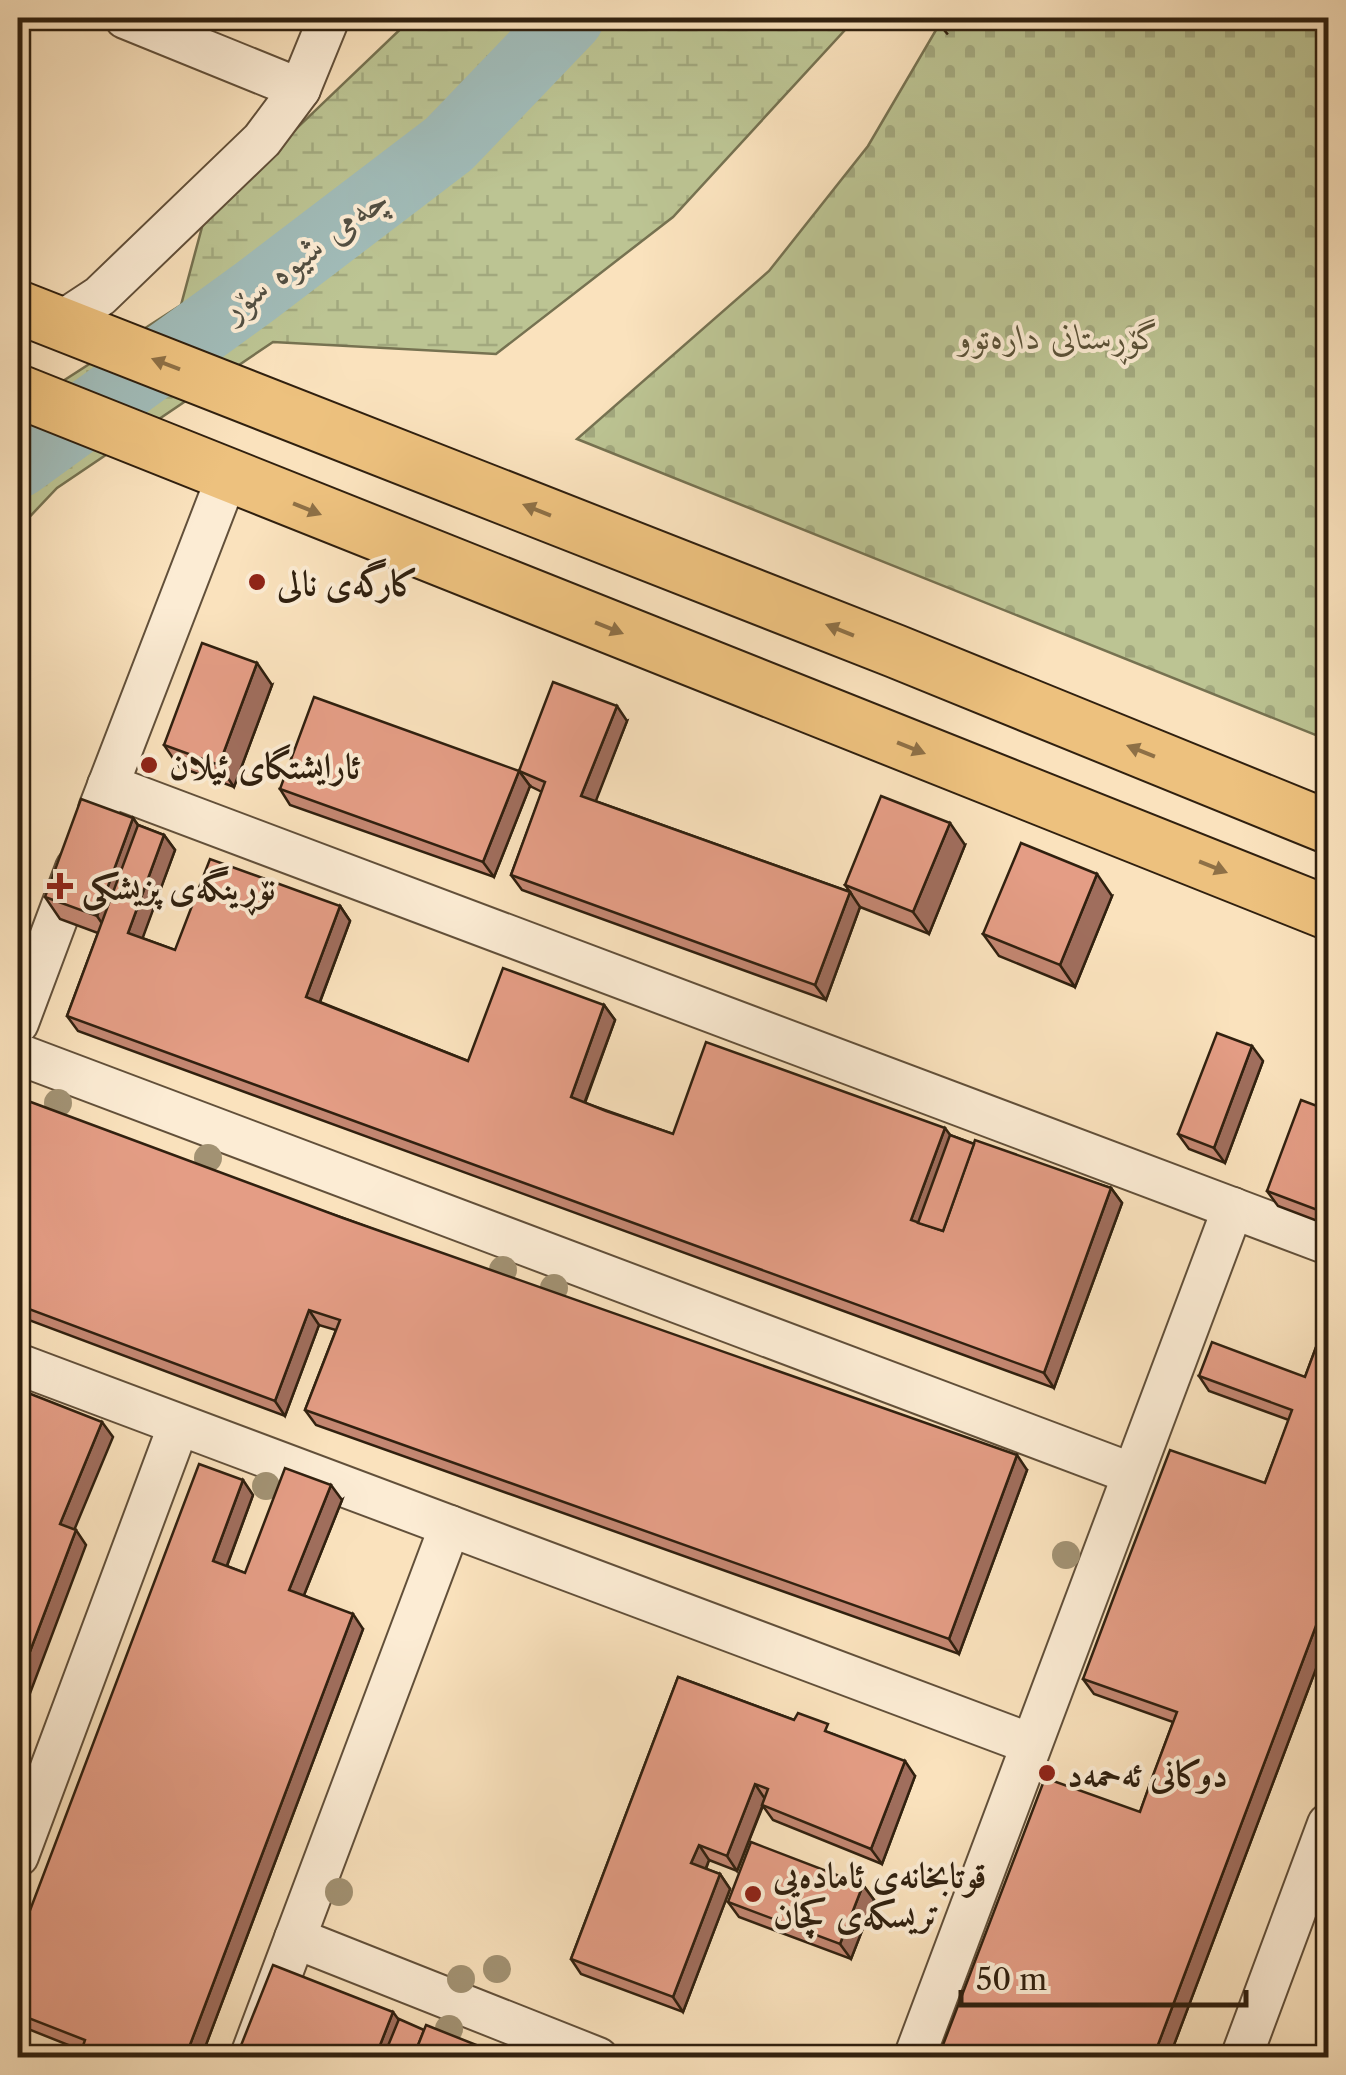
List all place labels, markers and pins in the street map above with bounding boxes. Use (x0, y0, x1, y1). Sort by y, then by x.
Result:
place label: کارگەی نالی (276, 558, 418, 604)
marker: کارگەی نالی (246, 571, 268, 593)
place label: ئارایشتگای ئیلان (169, 744, 361, 787)
marker: ئارایشتگای ئیلان (138, 754, 160, 776)
place label: نۆڕینگەی پزیشکی (82, 865, 276, 916)
marker: نۆڕینگەی پزیشکی (47, 873, 73, 899)
place label: دوکانی ئەحمەد (1067, 1752, 1228, 1795)
marker: دوکانی ئەحمەد (1036, 1762, 1058, 1784)
place label: قوتابخانەی ئامادەیی تریسکەی کچان (772, 1853, 987, 1939)
marker: قوتابخانەی ئامادەیی تریسکەی کچان (742, 1883, 764, 1905)

